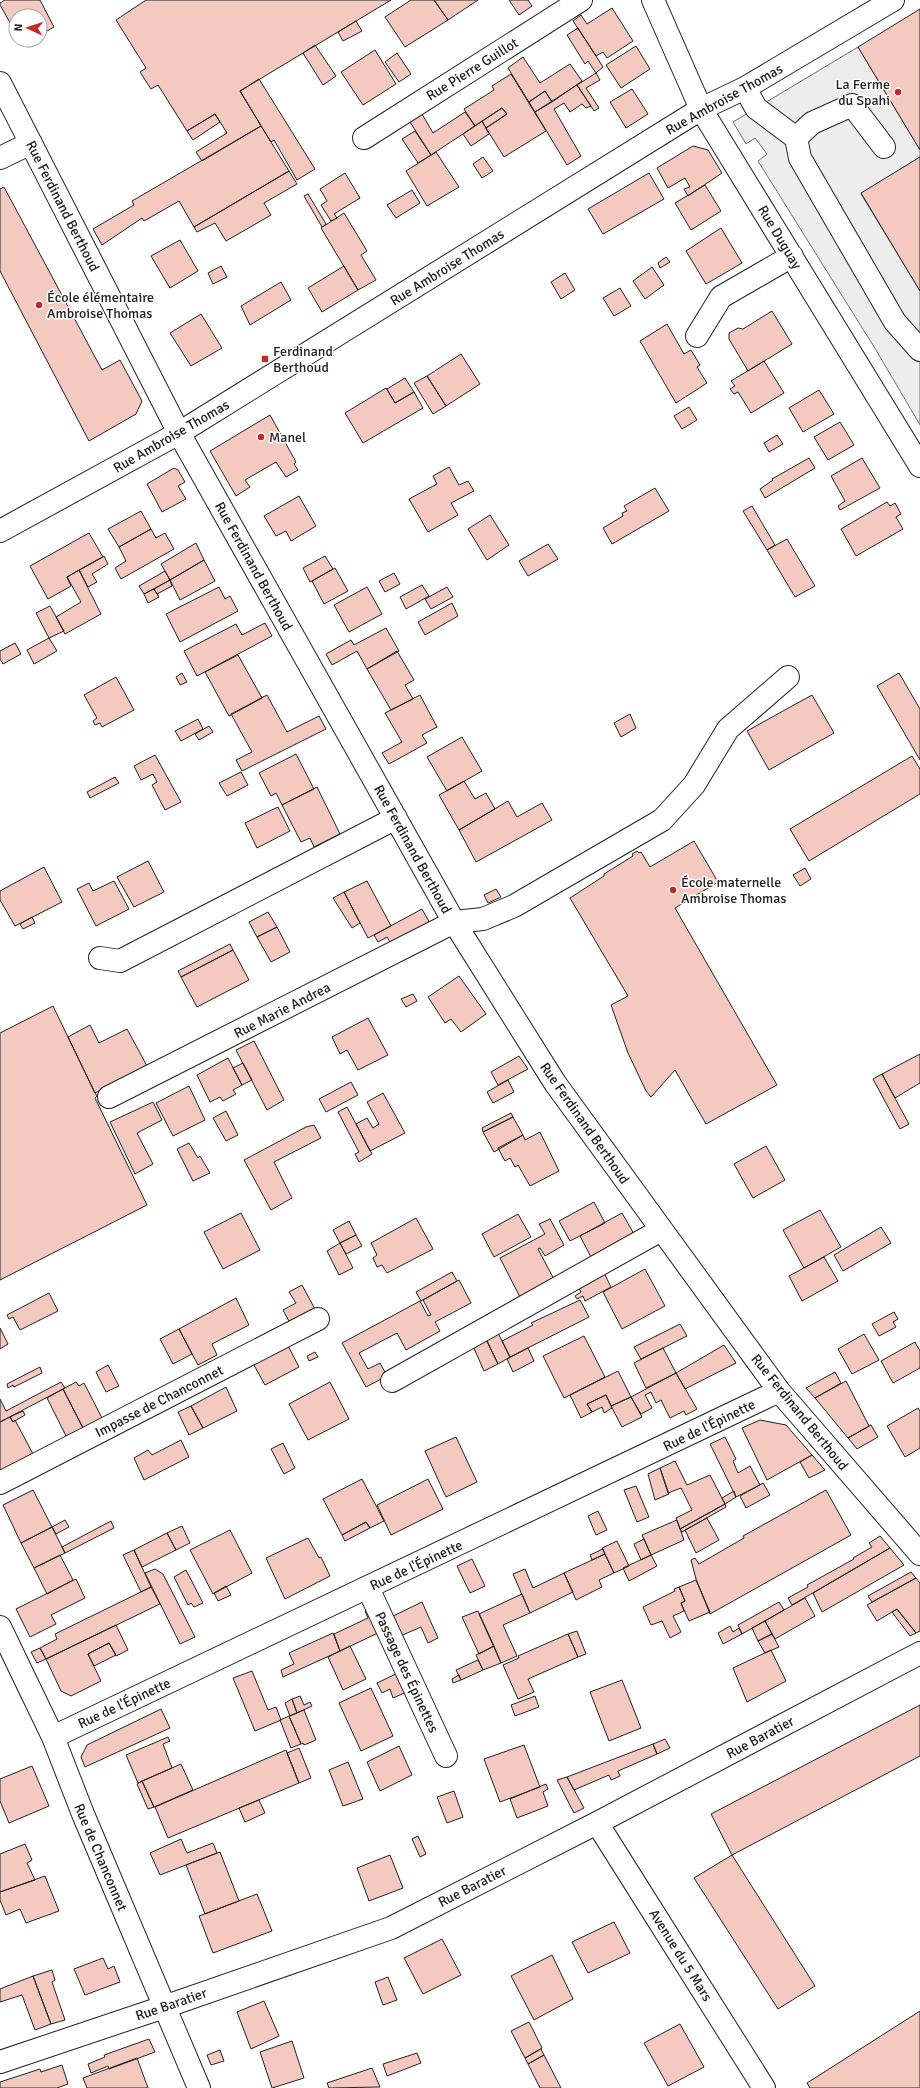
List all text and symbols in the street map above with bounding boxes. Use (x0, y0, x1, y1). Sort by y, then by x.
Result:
north arrow (8, 8, 48, 48)
text: N (12, 23, 25, 32)
street label: Rue Pierre Guillot (423, 34, 521, 104)
street label: Rue Ambroise Thomas (663, 60, 786, 139)
place label: La Ferme du Spahi (835, 76, 890, 109)
marker: La Ferme du Spahi (893, 87, 903, 97)
street label: Rue Ferdinand Berthoud (22, 138, 103, 275)
street label: Rue Duguay (754, 202, 805, 272)
street label: Rue Ambroise Thomas (387, 225, 507, 309)
place label: École élémentaire Ambroise Thomas (47, 289, 154, 322)
marker: École élémentaire Ambroise Thomas (34, 300, 44, 310)
place label: Ferdinand Berthoud (273, 343, 333, 376)
marker: Ferdinand Berthoud (260, 354, 270, 364)
street label: Rue Ambroise Thomas (110, 396, 232, 477)
place label: Manel (269, 429, 306, 446)
marker: Manel (256, 432, 266, 442)
street label: Rue Ferdinand Berthoud (211, 499, 296, 634)
street label: Rue Ferdinand Berthoud (370, 782, 455, 917)
place label: École maternelle Ambroise Thomas (681, 874, 786, 907)
marker: École maternelle Ambroise Thomas (668, 885, 678, 895)
street label: Rue Marie Andrea (231, 979, 333, 1042)
street label: Rue Ferdinand Berthoud (536, 1059, 633, 1187)
street label: Rue Ferdinand Berthoud (748, 1351, 852, 1474)
street label: Impasse de Chanconnet (92, 1362, 226, 1441)
street label: Rue de l'Épinette (660, 1396, 758, 1455)
street label: Rue de l'Épinette (367, 1537, 465, 1594)
street label: Passage des Épinettes (371, 1609, 442, 1735)
street label: Rue de l'Épinette (75, 1675, 173, 1732)
street label: Rue Baratier (723, 1712, 798, 1762)
street label: Rue de Chanconnet (70, 1801, 131, 1914)
street label: Rue Baratier (435, 1862, 510, 1911)
street label: Avenue du 5 Mars (645, 1906, 716, 2004)
street label: Rue Baratier (133, 1984, 210, 2025)

